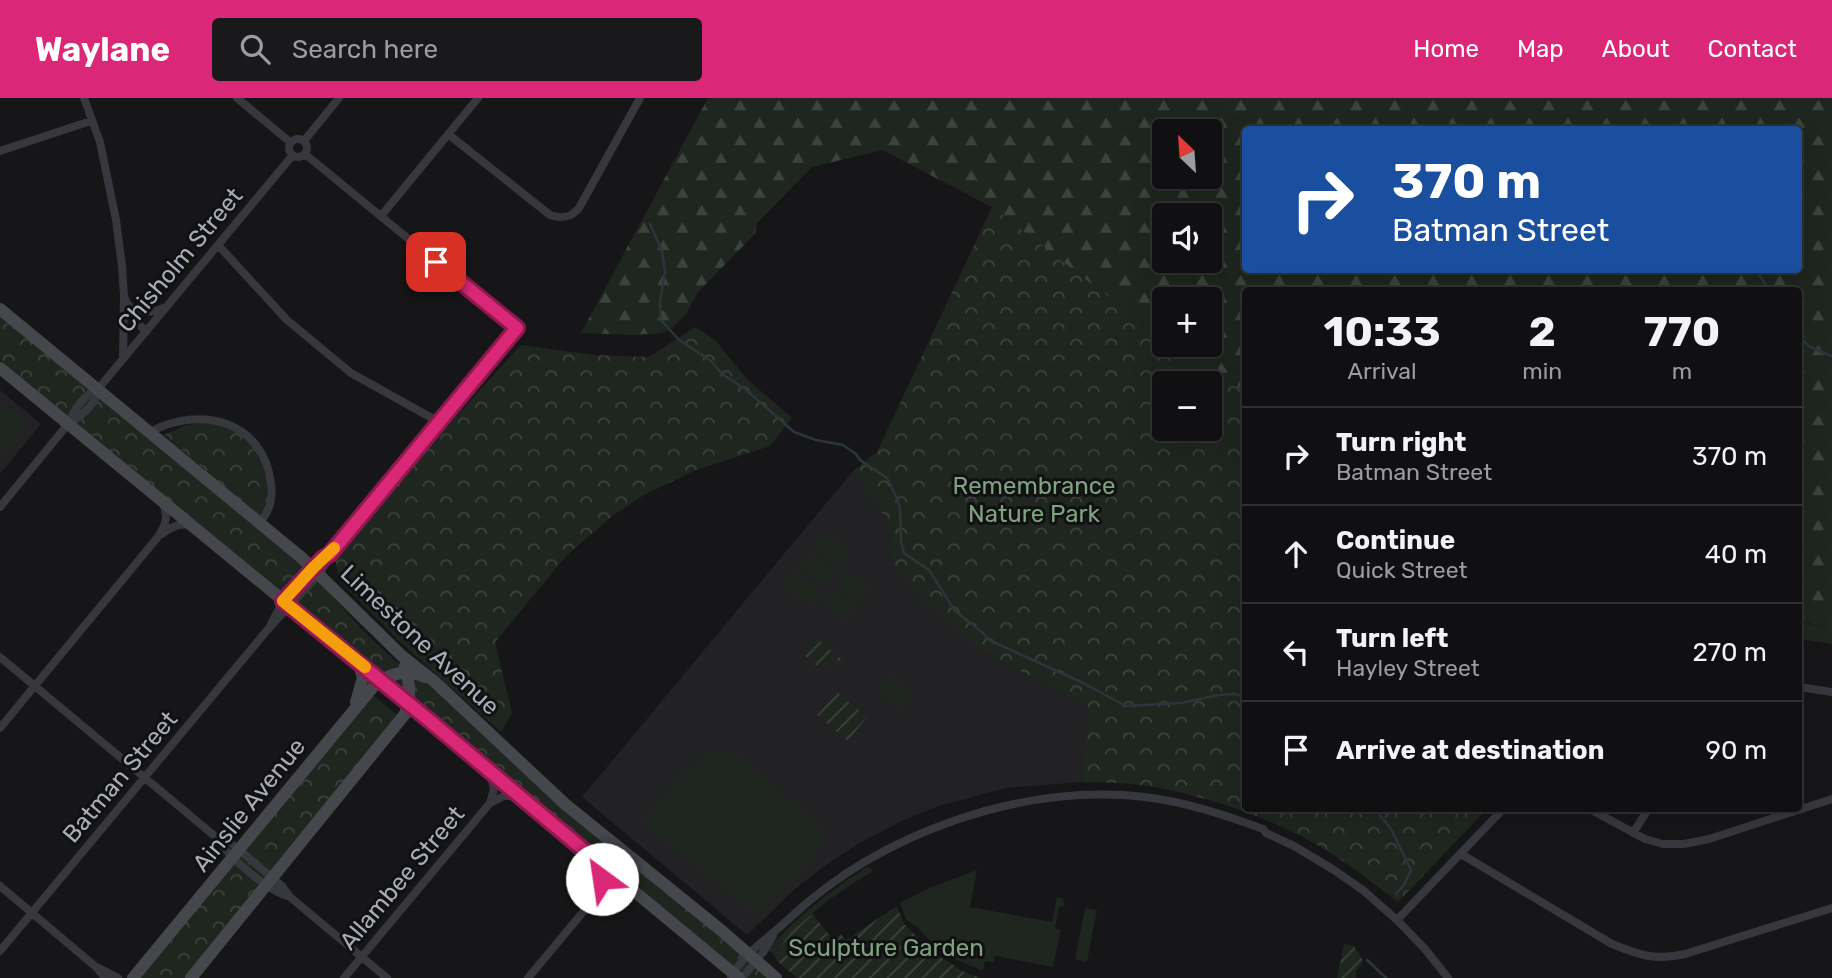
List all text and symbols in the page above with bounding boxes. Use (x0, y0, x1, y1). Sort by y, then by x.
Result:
search box (212, 18, 702, 81)
text: Waylane (35, 30, 170, 69)
icon: search (236, 30, 274, 68)
text: Search here (292, 34, 438, 65)
text: Home (1413, 35, 1479, 63)
text: Map (1517, 35, 1564, 63)
text: About (1602, 35, 1670, 63)
text: Contact (1708, 35, 1797, 63)
north arrow (1152, 119, 1222, 189)
map controls (1152, 119, 1222, 441)
text: 370 m (1392, 152, 1541, 210)
icon: right (1277, 154, 1368, 245)
street label: Chisholm Street (112, 182, 248, 338)
button: sound (1152, 203, 1222, 273)
text: Batman Street (1392, 211, 1609, 249)
pin (406, 232, 466, 292)
icon: arrive (417, 243, 455, 281)
button: + (1152, 287, 1222, 357)
text: 10:33 (1324, 307, 1441, 357)
text: 2 (1529, 307, 1556, 357)
text: 770 (1644, 307, 1720, 357)
text: Arrival (1348, 357, 1417, 385)
text: min (1522, 357, 1562, 385)
text: m (1672, 357, 1692, 385)
button: − (1152, 371, 1222, 441)
text: Turn right (1336, 427, 1466, 458)
icon: right (1277, 437, 1315, 475)
text: 370 m (1692, 441, 1767, 472)
text: Batman Street (1336, 458, 1492, 486)
park label: Remembrance Nature Park (953, 472, 1115, 528)
text: Continue (1336, 525, 1455, 556)
icon: ahead (1277, 535, 1315, 573)
text: 40 m (1705, 539, 1767, 570)
text: Quick Street (1336, 556, 1467, 584)
street label: Limestone Avenue (335, 559, 505, 721)
text: Turn left (1336, 623, 1448, 654)
icon: left (1277, 633, 1315, 671)
text: 270 m (1692, 637, 1767, 668)
text: Hayley Street (1336, 654, 1480, 682)
street label: Batman Street (57, 706, 183, 848)
icon: arrive (1277, 731, 1315, 769)
street label: Ainslie Avenue (187, 733, 311, 877)
text: Arrive at destination (1336, 735, 1604, 766)
text: 90 m (1706, 735, 1767, 766)
street label: Allambee Street (334, 801, 470, 955)
position arrow (565, 842, 639, 916)
park label: Sculpture Garden (788, 934, 984, 962)

